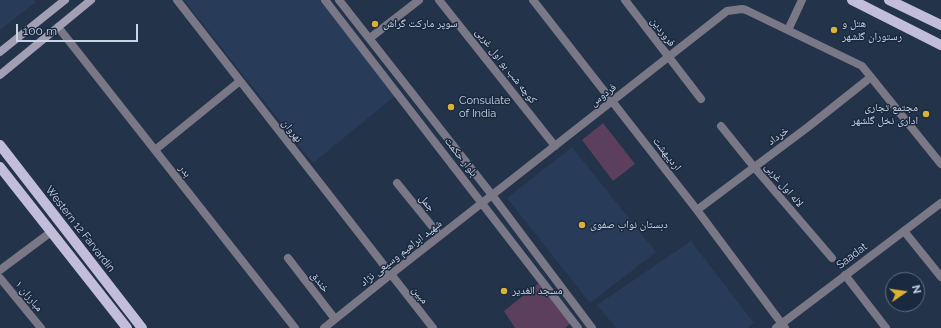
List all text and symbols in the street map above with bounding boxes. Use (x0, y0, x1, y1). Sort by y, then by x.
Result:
street label: فروردین (648, 15, 678, 49)
scale bar (18, 16, 140, 42)
place label: سوپر مارکت گراش (383, 17, 458, 31)
place label: هتل و رستوران گلشهر (842, 17, 902, 43)
marker: سوپر مارکت گراش (370, 19, 380, 29)
text: 100 m (23, 24, 57, 38)
marker: هتل و رستوران گلشهر (829, 25, 839, 35)
street label: کوچه شب بو اول غربی (472, 26, 540, 106)
street label: فردوس (587, 81, 619, 109)
place label: Consulate of India (459, 94, 510, 120)
place label: مجتمع تجاری اداری نخل گلشهر (852, 101, 918, 127)
marker: Consulate of India (446, 102, 456, 112)
marker: مجتمع تجاری اداری نخل گلشهر (921, 109, 931, 119)
street label: نهروان (279, 117, 305, 145)
street label: خرداد (765, 124, 791, 148)
street label: بلوار حکمت (442, 135, 480, 179)
street label: اردیبهشت (650, 135, 684, 173)
street label: لاله اول غربی (762, 160, 806, 210)
street label: بدر (176, 162, 194, 180)
street label: Western 12 Farvardin (42, 183, 118, 275)
street label: جمل (416, 192, 438, 214)
street label: شهید ابراهیم وسیعی نژاد (357, 217, 445, 289)
place label: دبستان نواب صفوی (590, 218, 668, 232)
marker: دبستان نواب صفوی (577, 220, 587, 230)
street label: Saadat (834, 240, 870, 272)
street label: خندق (308, 269, 332, 295)
north arrow (885, 272, 925, 312)
street label: مبارزان ۱ (12, 278, 46, 314)
street label: مبین (409, 284, 431, 306)
place label: مسجد الغدیر (512, 284, 563, 298)
text: N (909, 284, 923, 295)
marker: مسجد الغدیر (499, 286, 509, 296)

